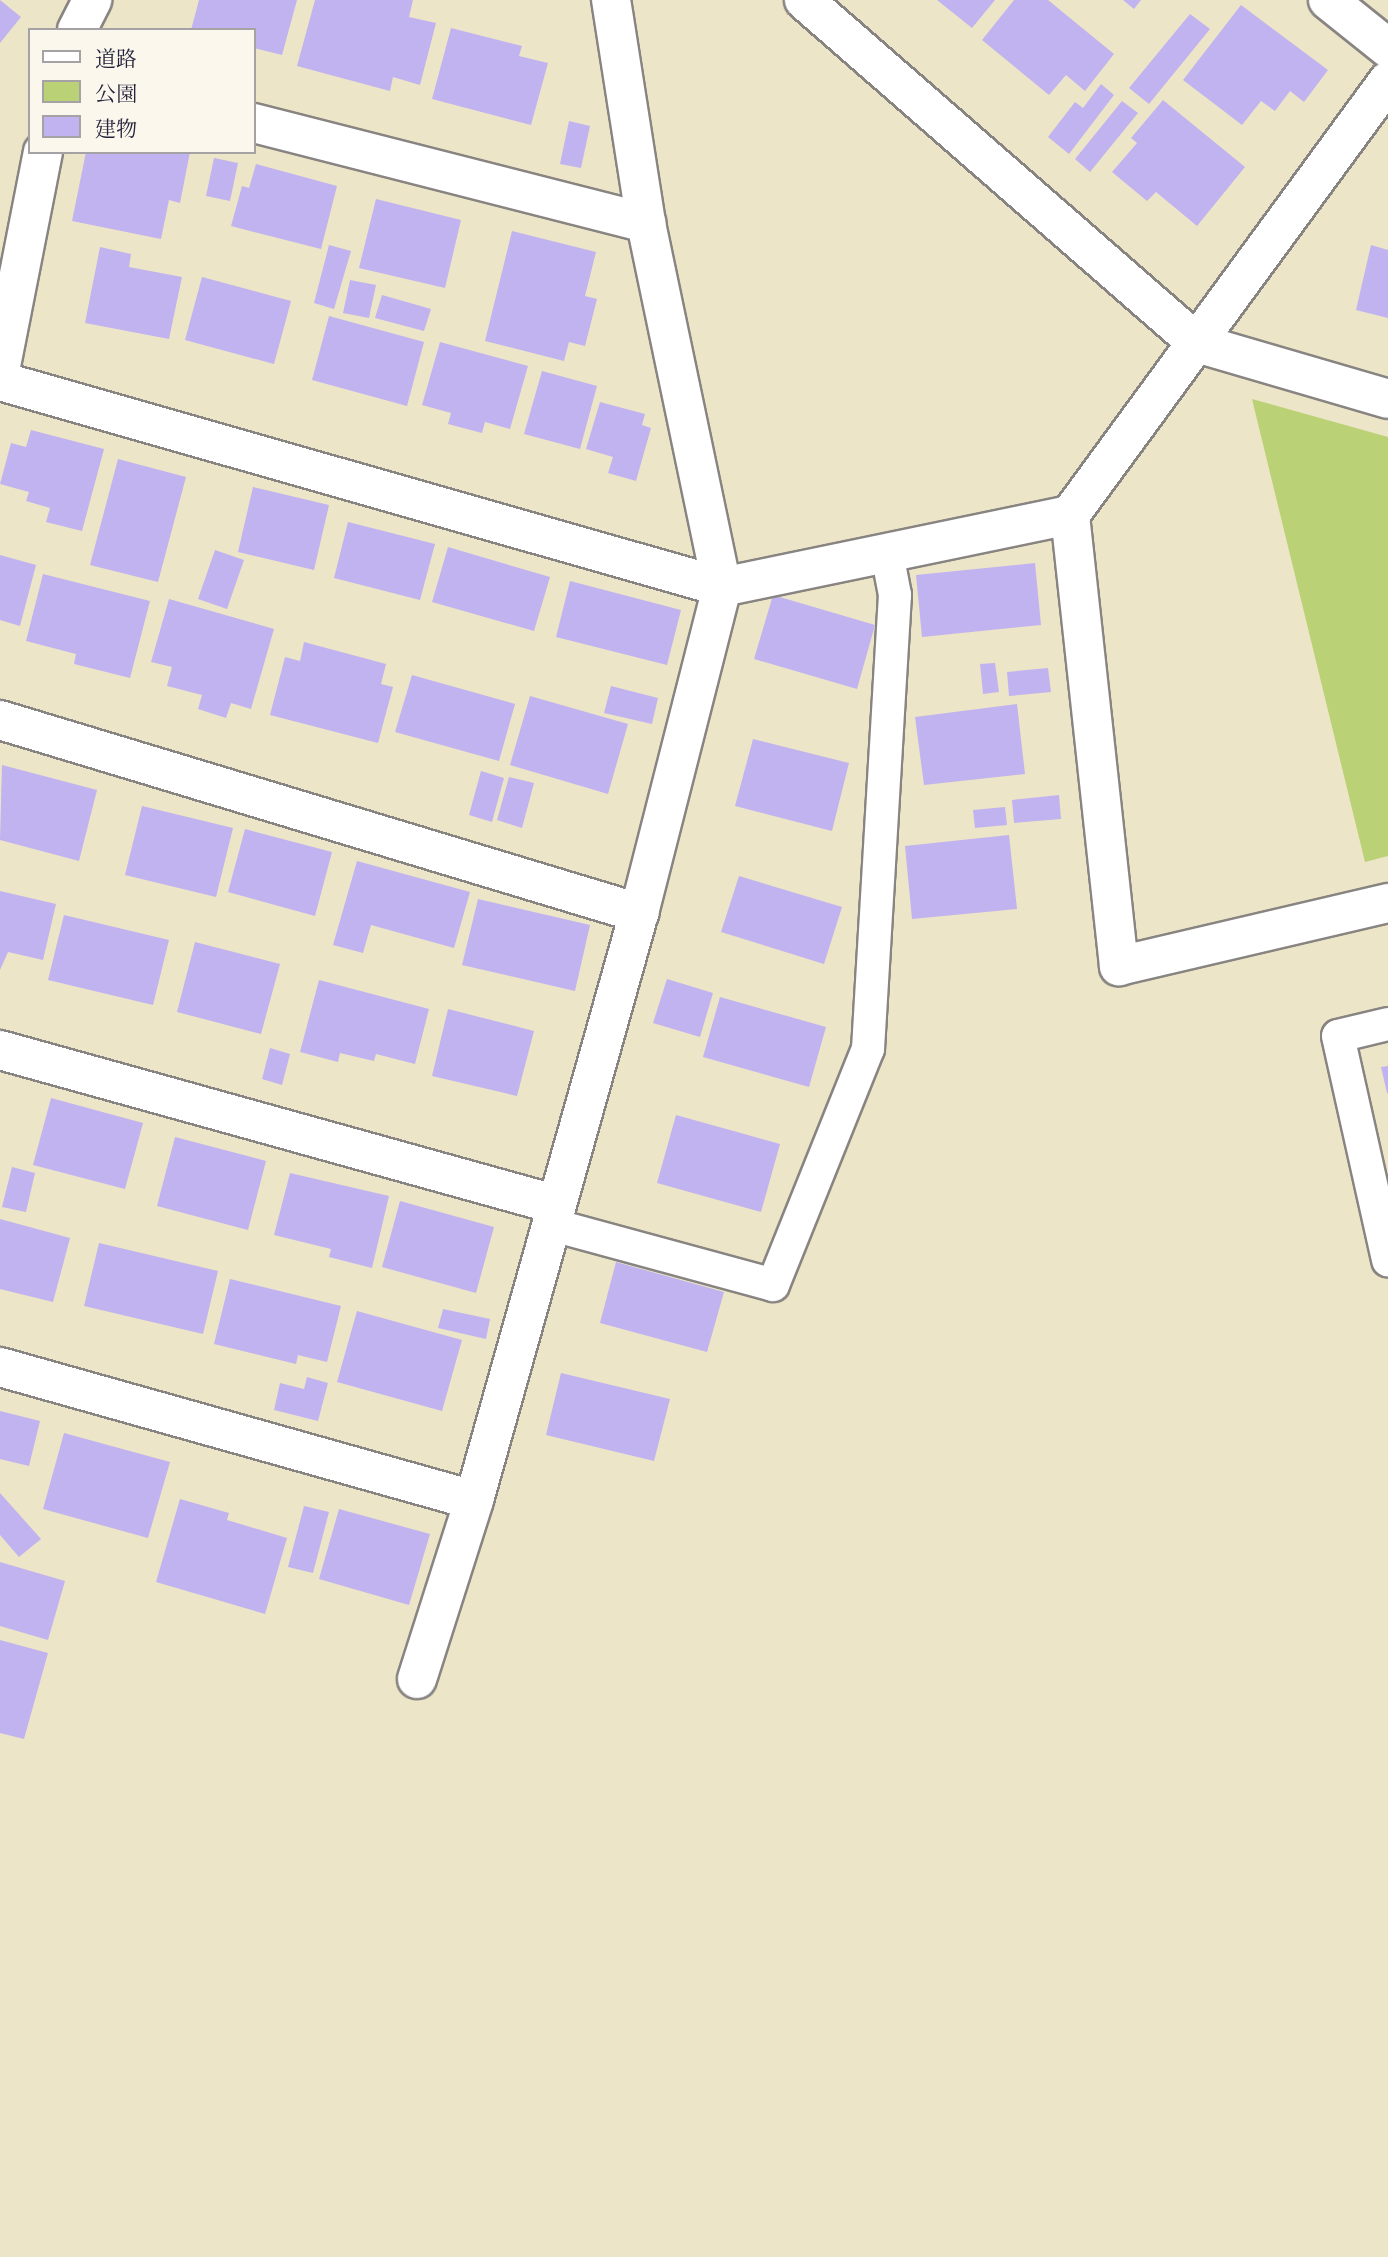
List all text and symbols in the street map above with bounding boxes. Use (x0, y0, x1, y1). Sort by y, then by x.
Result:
legend (28, 28, 256, 154)
text: 道路 (95, 45, 137, 72)
text: 公園 (95, 80, 137, 107)
text: 建物 (95, 115, 137, 142)

